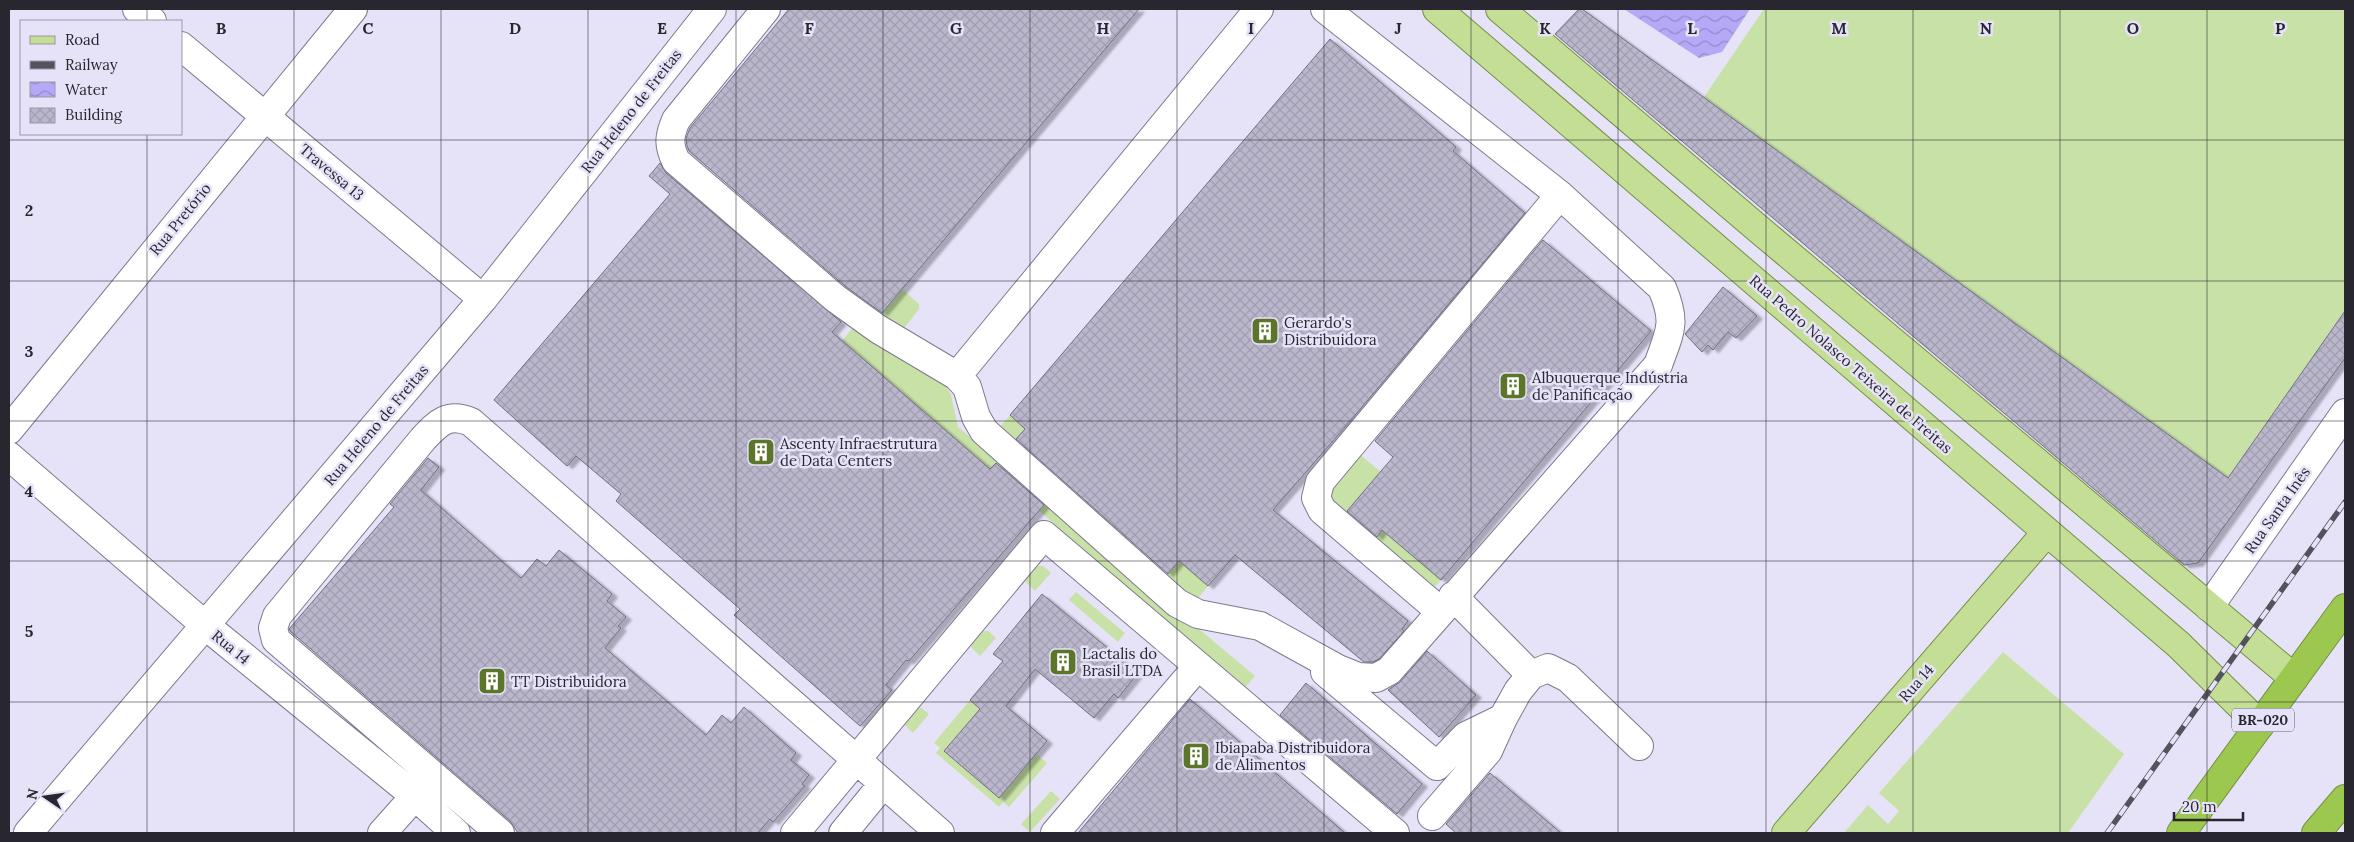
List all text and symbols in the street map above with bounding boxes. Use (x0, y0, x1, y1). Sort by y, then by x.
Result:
text: B (216, 18, 227, 38)
text: C (362, 18, 374, 38)
text: D (509, 18, 521, 38)
text: E (657, 18, 667, 38)
text: F (804, 18, 814, 38)
text: G (950, 18, 962, 38)
text: H (1097, 18, 1110, 38)
text: I (1248, 18, 1254, 38)
text: J (1394, 18, 1402, 38)
text: K (1539, 18, 1551, 38)
text: L (1687, 18, 1697, 38)
text: M (1831, 18, 1847, 38)
text: N (1980, 18, 1992, 38)
text: O (2127, 18, 2139, 38)
text: P (2275, 18, 2285, 38)
legend (20, 20, 182, 135)
text: Road (65, 30, 100, 49)
street label: Rua Heleno de Freitas (577, 45, 685, 177)
text: Railway (65, 55, 118, 74)
text: Water (65, 80, 108, 99)
text: Building (65, 105, 123, 124)
street label: Travessa 13 (296, 140, 368, 204)
street label: Rua Pretório (145, 179, 215, 259)
text: 2 (25, 200, 33, 220)
street label: Rua Pedro Nolasco Teixeira de Freitas (1746, 271, 1956, 457)
place label: Gerardo's Distribuidora (1284, 313, 1377, 349)
building icon: Gerardo's Distribuidora (1250, 316, 1280, 346)
text: 3 (25, 341, 34, 361)
street label: Rua Heleno de Freitas (320, 361, 432, 489)
place label: Albuquerque Indústria de Panificação (1531, 368, 1688, 404)
building icon: Albuquerque Indústria de Panificação (1498, 371, 1528, 401)
place label: Ascenty Infraestrutura de Data Centers (779, 434, 938, 470)
building icon: Ascenty Infraestrutura de Data Centers (746, 437, 776, 467)
street label: Rua Santa Inês (2240, 463, 2314, 557)
text: 4 (25, 481, 34, 501)
text: 5 (25, 621, 34, 641)
street label: Rua 14 (208, 626, 254, 668)
place label: Lactalis do Brasil LTDA (1082, 644, 1163, 680)
building icon: Lactalis do Brasil LTDA (1048, 647, 1078, 677)
street label: Rua 14 (1895, 660, 1937, 706)
building icon: TT Distribuidora (477, 666, 507, 696)
place label: TT Distribuidora (511, 672, 627, 691)
road number: BR-020 (2232, 708, 2294, 732)
place label: Ibiapaba Distribuidora de Alimentos (1215, 738, 1371, 774)
building icon: Ibiapaba Distribuidora de Alimentos (1181, 741, 1211, 771)
north arrow (20, 772, 70, 822)
text: N (22, 787, 42, 801)
scale bar (2174, 790, 2243, 822)
text: 20 m (2182, 797, 2217, 816)

